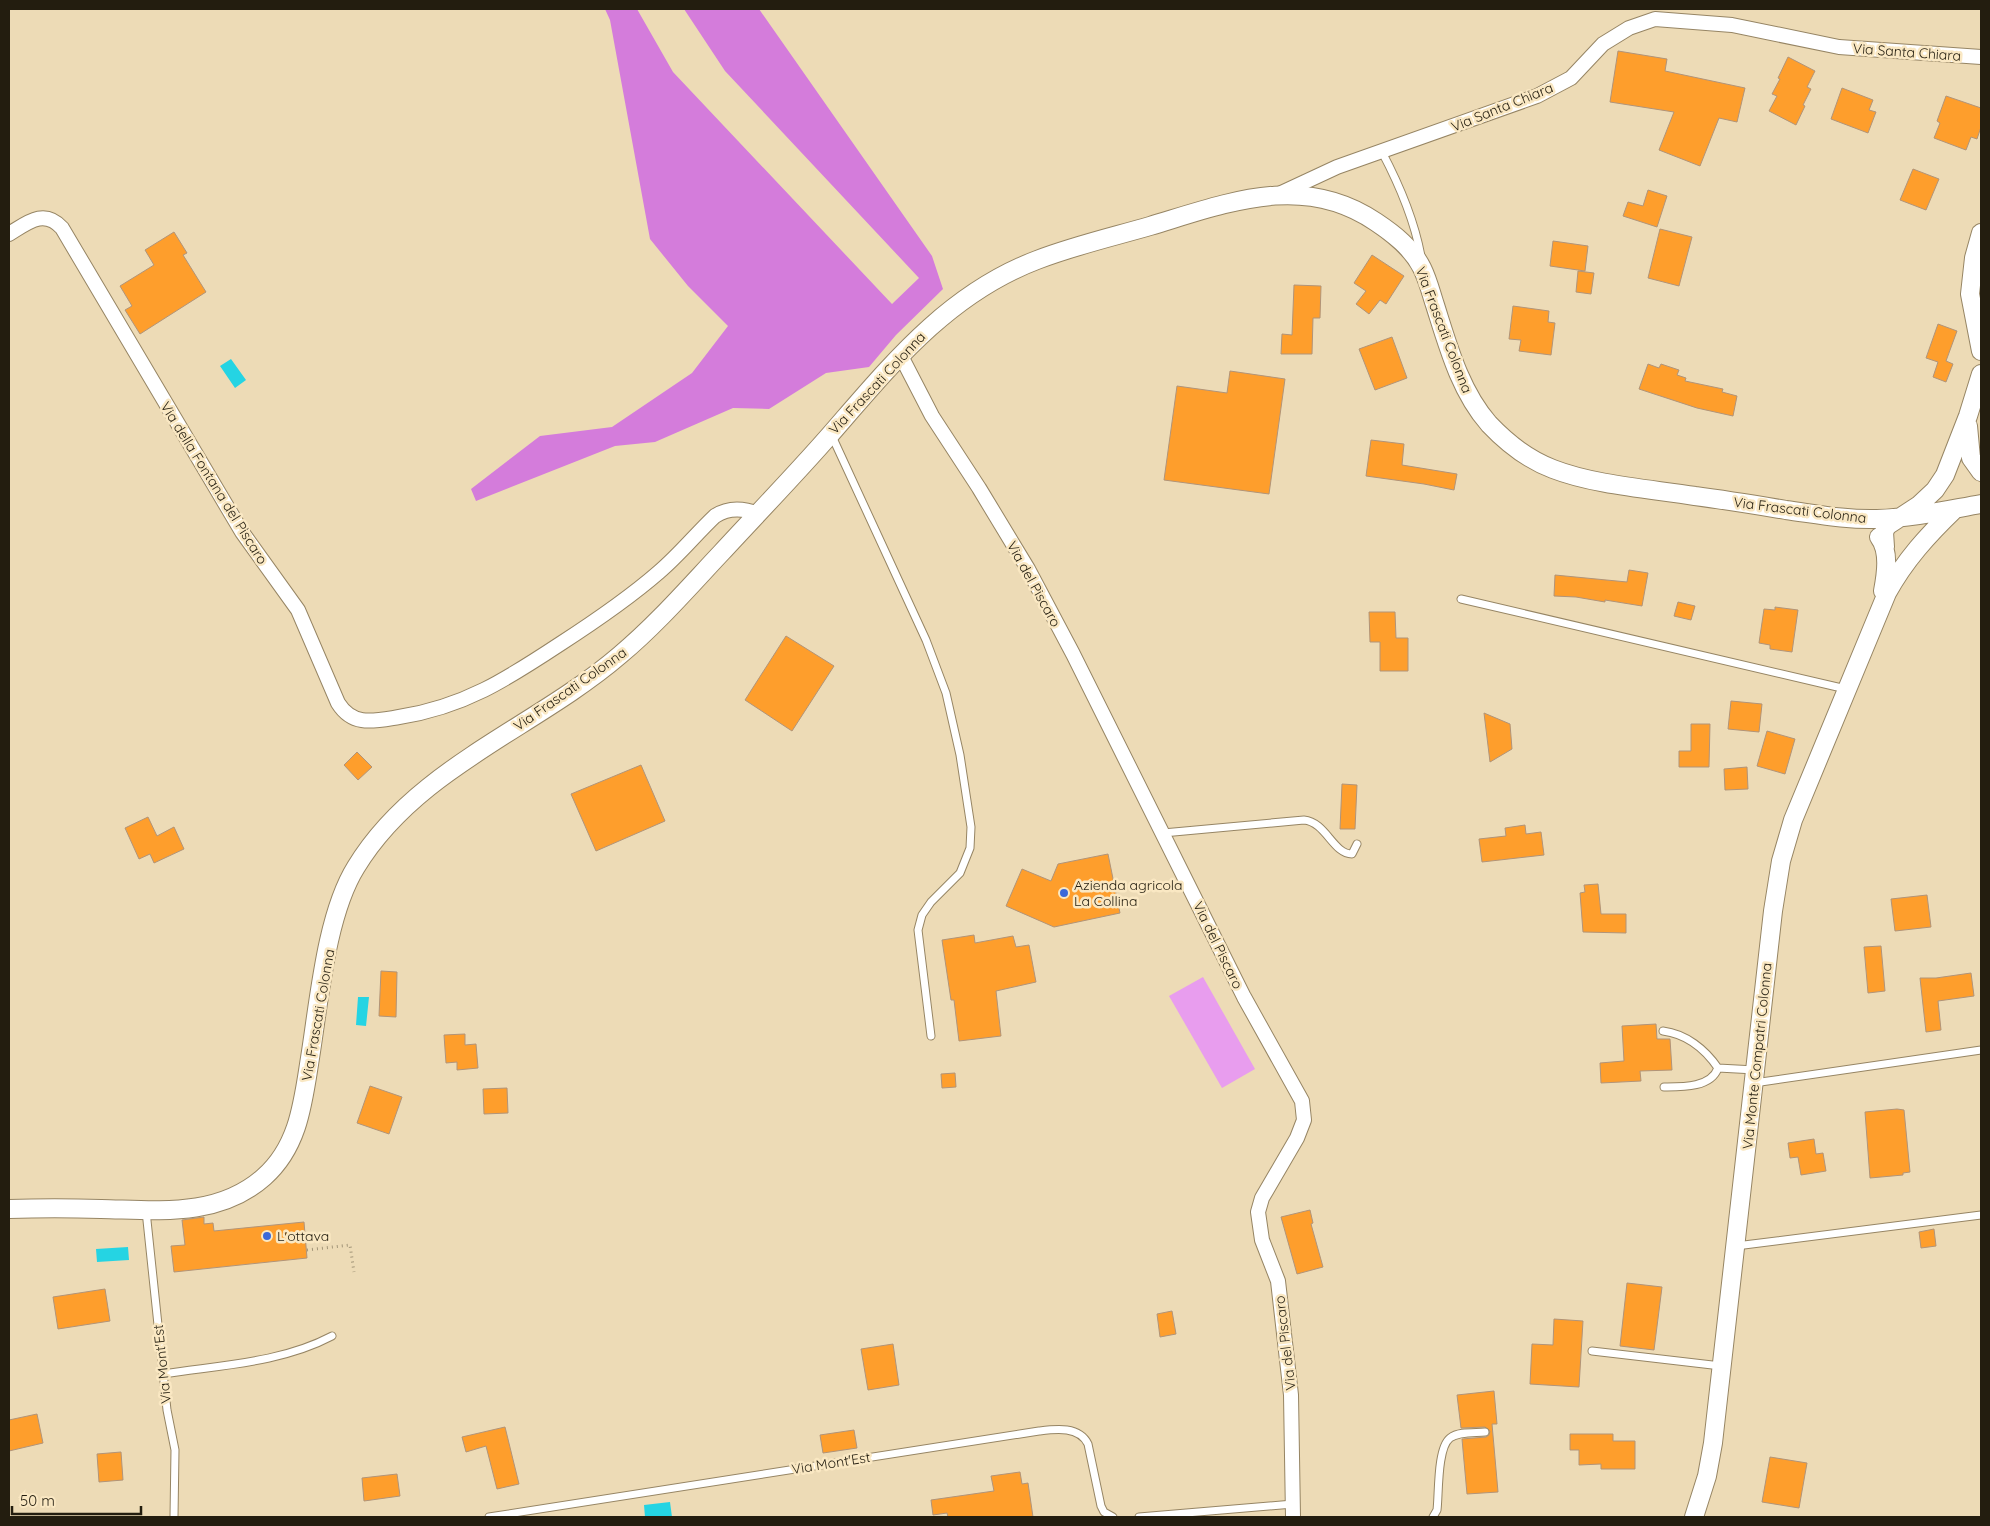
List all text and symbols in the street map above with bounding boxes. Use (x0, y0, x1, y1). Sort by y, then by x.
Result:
street label: Via Santa Chiara (1852, 39, 1962, 65)
street label: Via Santa Chiara (1448, 78, 1556, 136)
street label: Via Frascati Colonna (1412, 264, 1476, 396)
street label: Via Frascati Colonna (825, 328, 929, 438)
street label: Via della Fontana del Piscaro (156, 398, 272, 568)
street label: Via Frascati Colonna (1733, 493, 1867, 527)
street label: Via del Piscaro (1003, 538, 1065, 630)
street label: Via Frascati Colonna (510, 643, 630, 735)
place label: Azienda agricola La Collina (1074, 876, 1183, 910)
marker: Azienda agricola La Collina (1058, 887, 1070, 899)
street label: Via del Piscaro (1189, 898, 1247, 992)
street label: Via Frascati Colonna (298, 948, 338, 1082)
street label: Via Monte Compatri Colonna (1738, 962, 1776, 1150)
place label: L'ottava (277, 1227, 329, 1245)
marker: L'ottava (261, 1230, 273, 1242)
street label: Via del Piscaro (1270, 1295, 1300, 1391)
street label: Via Mont'Est (149, 1323, 175, 1404)
street label: Via Mont'Est (790, 1448, 872, 1478)
scale bar (12, 1484, 141, 1516)
text: 50 m (20, 1491, 55, 1510)

